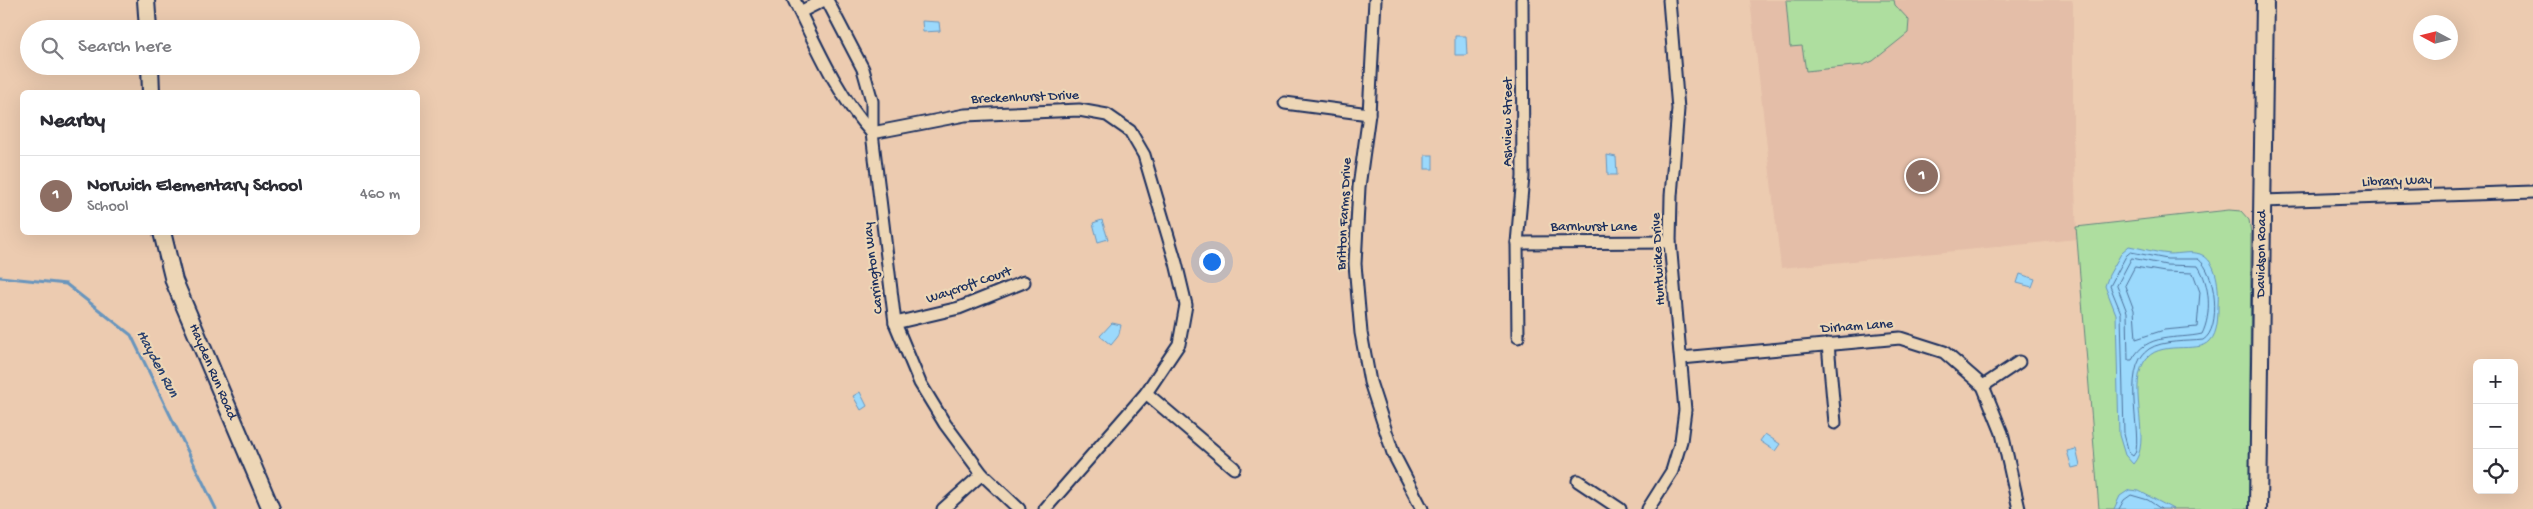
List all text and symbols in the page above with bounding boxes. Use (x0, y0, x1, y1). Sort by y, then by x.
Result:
north arrow (2413, 15, 2458, 60)
search box (20, 20, 420, 75)
icon: search (38, 34, 66, 62)
text: Search here (78, 36, 172, 59)
street label: Ashview Street (1500, 76, 1517, 166)
street label: Breckenhurst Drive (970, 88, 1080, 108)
text: Nearby (40, 110, 105, 135)
street label: Britton Farms Drive (1334, 157, 1356, 272)
pin: 1 (1906, 157, 1938, 195)
street label: Library Way (2362, 172, 2432, 192)
text: Norwich Elementary School (87, 175, 302, 198)
text: 1 (53, 186, 59, 205)
text: 460 m (360, 186, 400, 205)
text: School (87, 198, 129, 217)
street label: Davidson Road (2252, 208, 2271, 299)
street label: Huntwicke Drive (1648, 211, 1670, 306)
street label: Barnhurst Lane (1550, 219, 1638, 236)
street label: Carrington Way (860, 221, 888, 315)
your location (1199, 249, 1225, 275)
street label: Waycroft Court (924, 263, 1015, 309)
street label: Dirham Lane (1819, 316, 1894, 338)
street label: Hayden Run Road (185, 321, 241, 424)
water label: Hayden Run (132, 327, 183, 401)
map controls (2473, 359, 2518, 494)
button: + (2473, 359, 2518, 404)
button: − (2473, 404, 2518, 449)
button: locate (2473, 449, 2518, 494)

